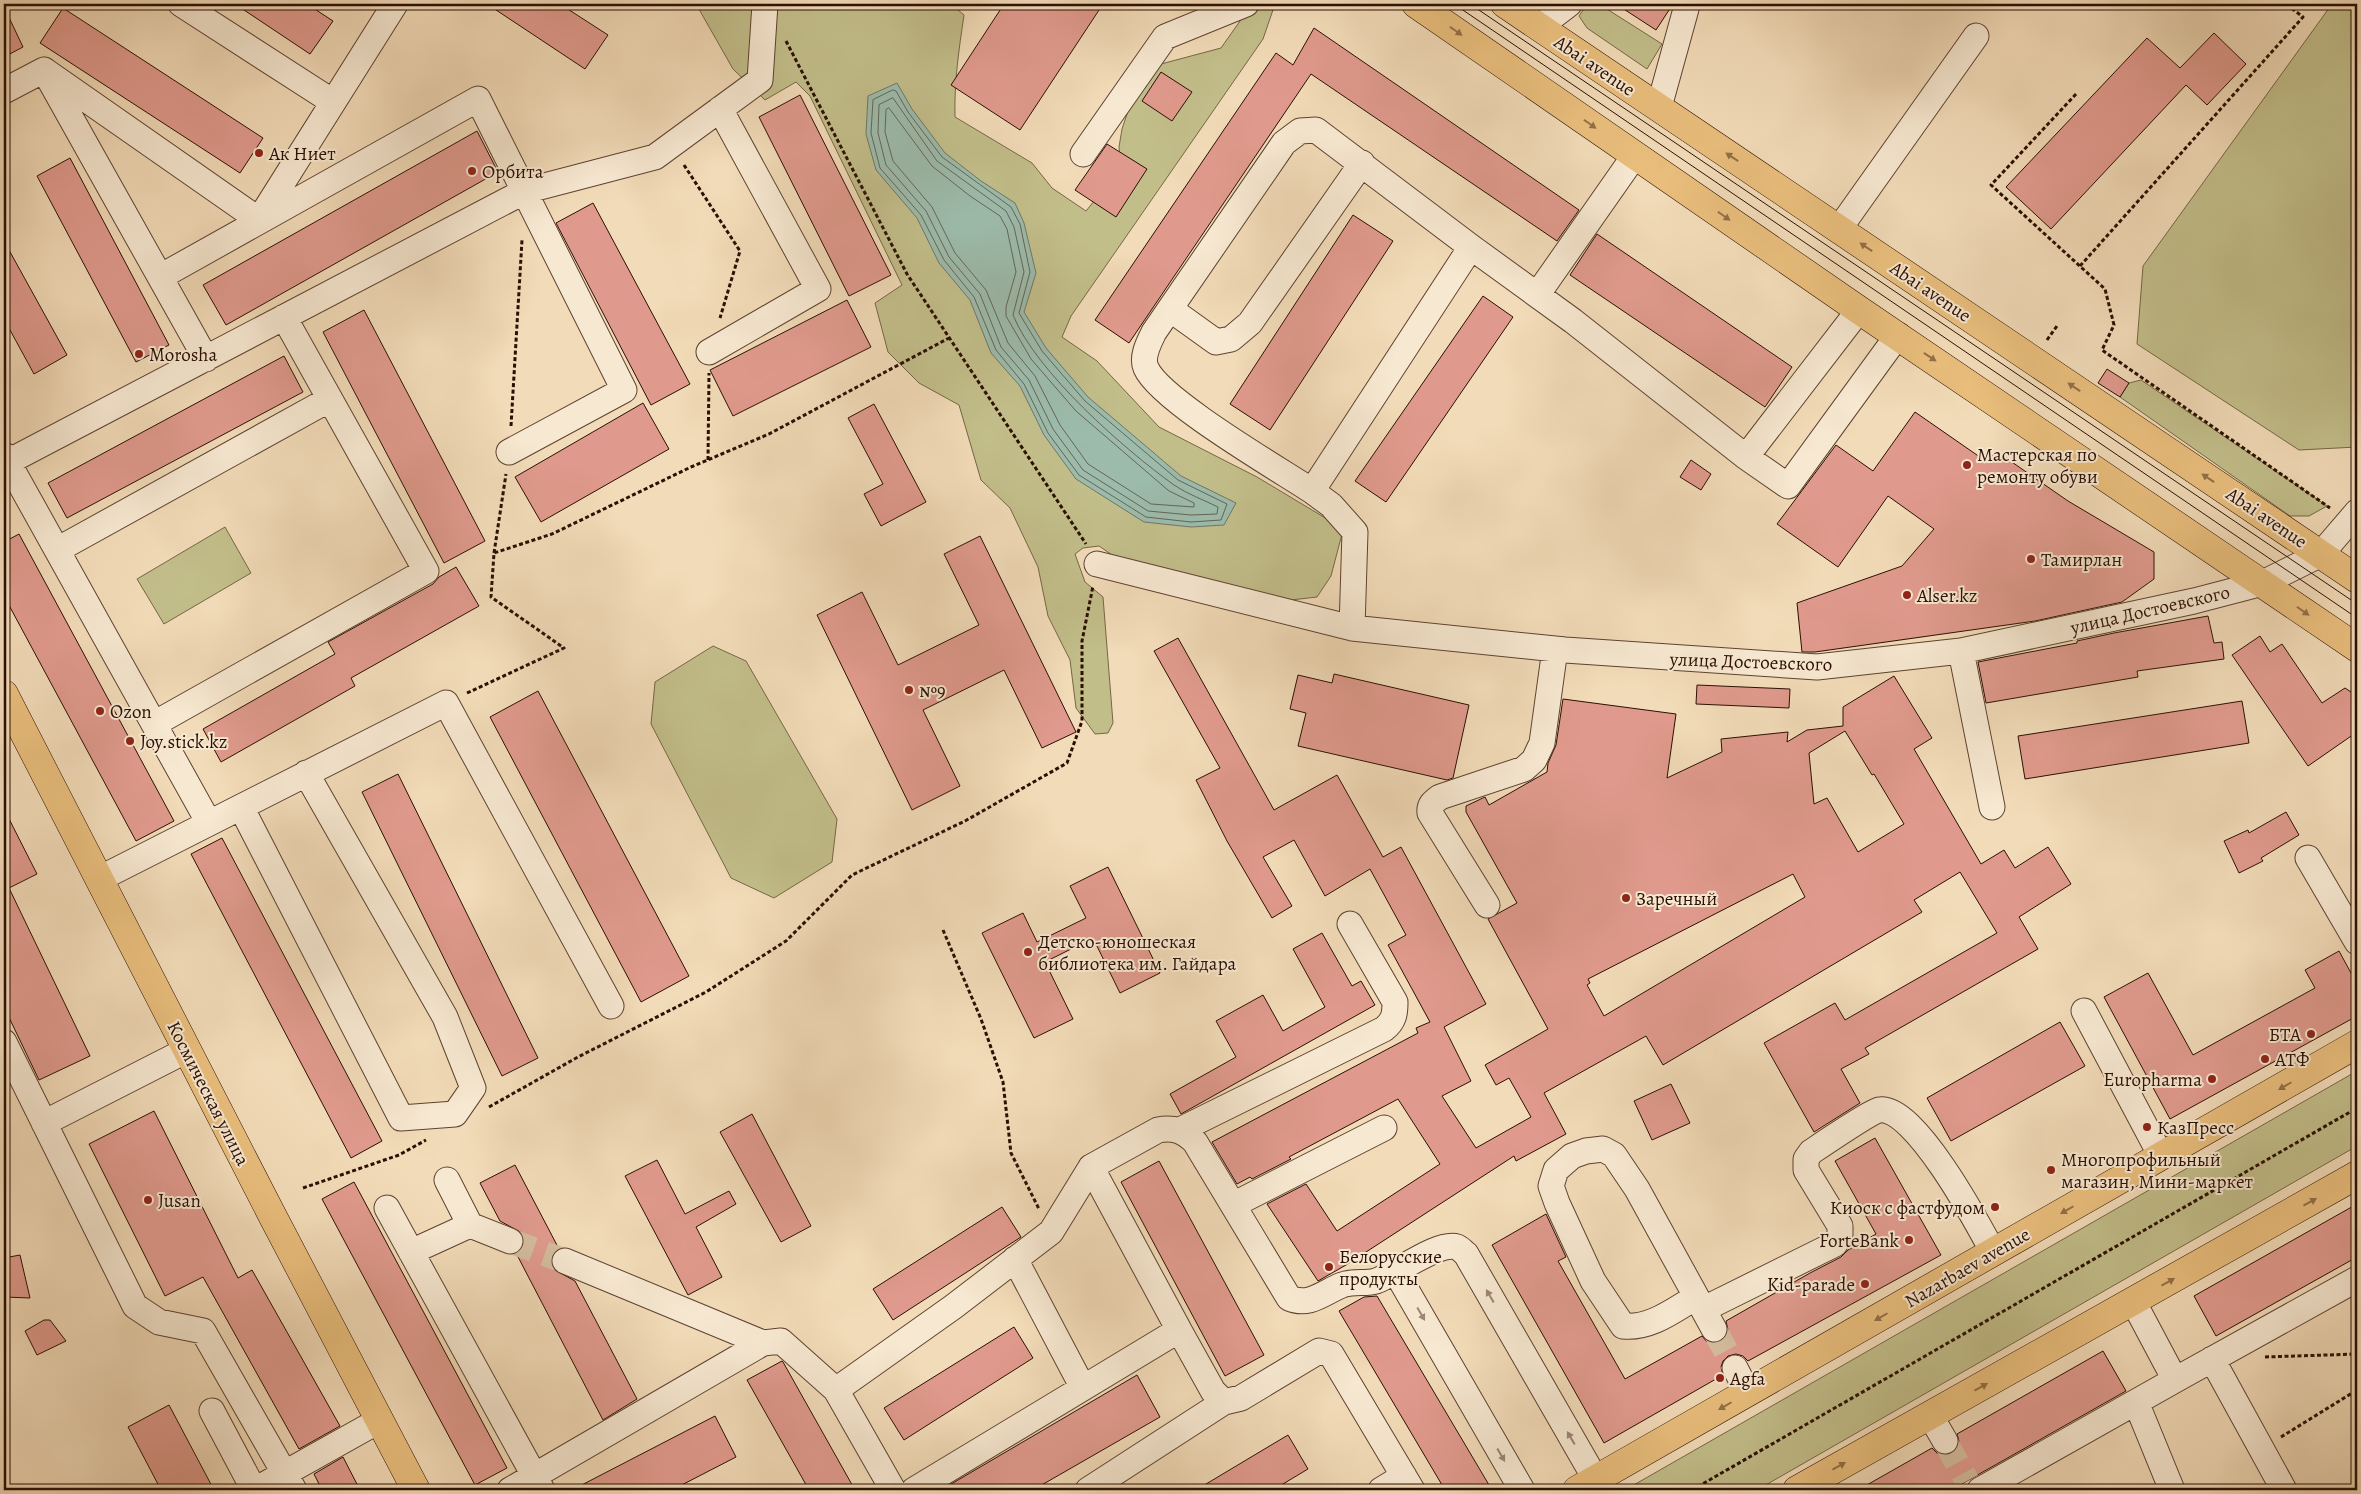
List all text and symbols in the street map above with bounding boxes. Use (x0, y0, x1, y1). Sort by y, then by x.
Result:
one-way arrow (1449, 26, 1463, 36)
street label: Abai avenue (1548, 29, 1640, 103)
one-way arrow (1583, 119, 1597, 129)
place label: Ак Ниет (268, 141, 336, 167)
marker: Ак Ниет (253, 147, 265, 159)
one-way arrow (1725, 152, 1738, 161)
place label: Орбита (482, 159, 544, 185)
marker: Орбита (466, 165, 478, 177)
one-way arrow (1717, 211, 1730, 221)
one-way arrow (1860, 243, 1873, 252)
street label: Abai avenue (1884, 255, 1976, 329)
place label: Morosha (149, 342, 218, 368)
marker: Morosha (133, 348, 145, 360)
one-way arrow (1924, 352, 1937, 362)
one-way arrow (2067, 382, 2080, 392)
place label: Мастерская по ремонту обуви (1977, 442, 2098, 490)
marker: Мастерская по ремонту обуви (1961, 459, 1973, 471)
one-way arrow (2202, 473, 2215, 483)
street label: Abai avenue (2220, 481, 2312, 555)
place label: Тамирлан (2041, 547, 2122, 573)
marker: Тамирлан (2025, 553, 2037, 565)
street label: улица Достоевского (2067, 579, 2232, 641)
place label: Alser.kz (1916, 583, 1977, 609)
marker: Alser.kz (1901, 589, 1913, 601)
one-way arrow (2297, 606, 2310, 616)
street label: улица Достоевского (1668, 646, 1833, 678)
place label: №9 (919, 678, 946, 704)
marker: №9 (903, 684, 915, 696)
place label: Ozon (110, 699, 152, 725)
marker: Ozon (94, 705, 106, 717)
place label: Joy.stick.kz (140, 729, 228, 755)
marker: Joy.stick.kz (124, 735, 136, 747)
place label: Заречный (1636, 886, 1717, 912)
marker: Заречный (1620, 892, 1632, 904)
place label: Детско-юношеская библиотека им. Гайдара (1038, 929, 1237, 977)
marker: Детско-юношеская библиотека им. Гайдара (1022, 946, 1034, 958)
street label: Космическая улица (160, 1017, 256, 1170)
place label: БТА (2269, 1022, 2302, 1048)
marker: БТА (2305, 1028, 2317, 1040)
place label: АТФ (2274, 1047, 2309, 1073)
marker: АТФ (2259, 1053, 2271, 1065)
place label: Europharma (2103, 1067, 2202, 1093)
marker: Europharma (2206, 1073, 2218, 1085)
one-way arrow (2277, 1082, 2292, 1090)
place label: КазПресс (2157, 1115, 2234, 1141)
marker: КазПресс (2141, 1121, 2153, 1133)
place label: Многопрофильный магазин, Мини-маркет (2061, 1147, 2254, 1195)
marker: Многопрофильный магазин, Мини-маркет (2045, 1164, 2057, 1176)
place label: Jusan (158, 1188, 201, 1214)
marker: Jusan (142, 1194, 154, 1206)
place label: Киоск с фастфудом (1830, 1195, 1985, 1221)
one-way arrow (2303, 1198, 2317, 1206)
marker: Киоск с фастфудом (1989, 1201, 2001, 1213)
one-way arrow (2060, 1206, 2075, 1214)
street label: Nazarbaev avenue (1900, 1221, 2035, 1314)
place label: ForteBank (1819, 1228, 1900, 1254)
marker: ForteBank (1903, 1234, 1915, 1246)
place label: Белорусские продукты (1339, 1244, 1442, 1292)
marker: Белорусские продукты (1323, 1261, 1335, 1273)
place label: Kid-parade (1767, 1272, 1855, 1298)
one-way arrow (2162, 1277, 2175, 1286)
marker: Kid-parade (1859, 1278, 1871, 1290)
one-way arrow (1486, 1290, 1495, 1303)
one-way arrow (1416, 1308, 1425, 1321)
one-way arrow (1874, 1312, 1887, 1321)
place label: Agfa (1729, 1366, 1766, 1392)
marker: Agfa (1714, 1372, 1726, 1384)
one-way arrow (1974, 1383, 1988, 1391)
one-way arrow (1718, 1402, 1731, 1411)
one-way arrow (1566, 1431, 1575, 1444)
one-way arrow (1497, 1449, 1506, 1462)
one-way arrow (1833, 1462, 1846, 1471)

